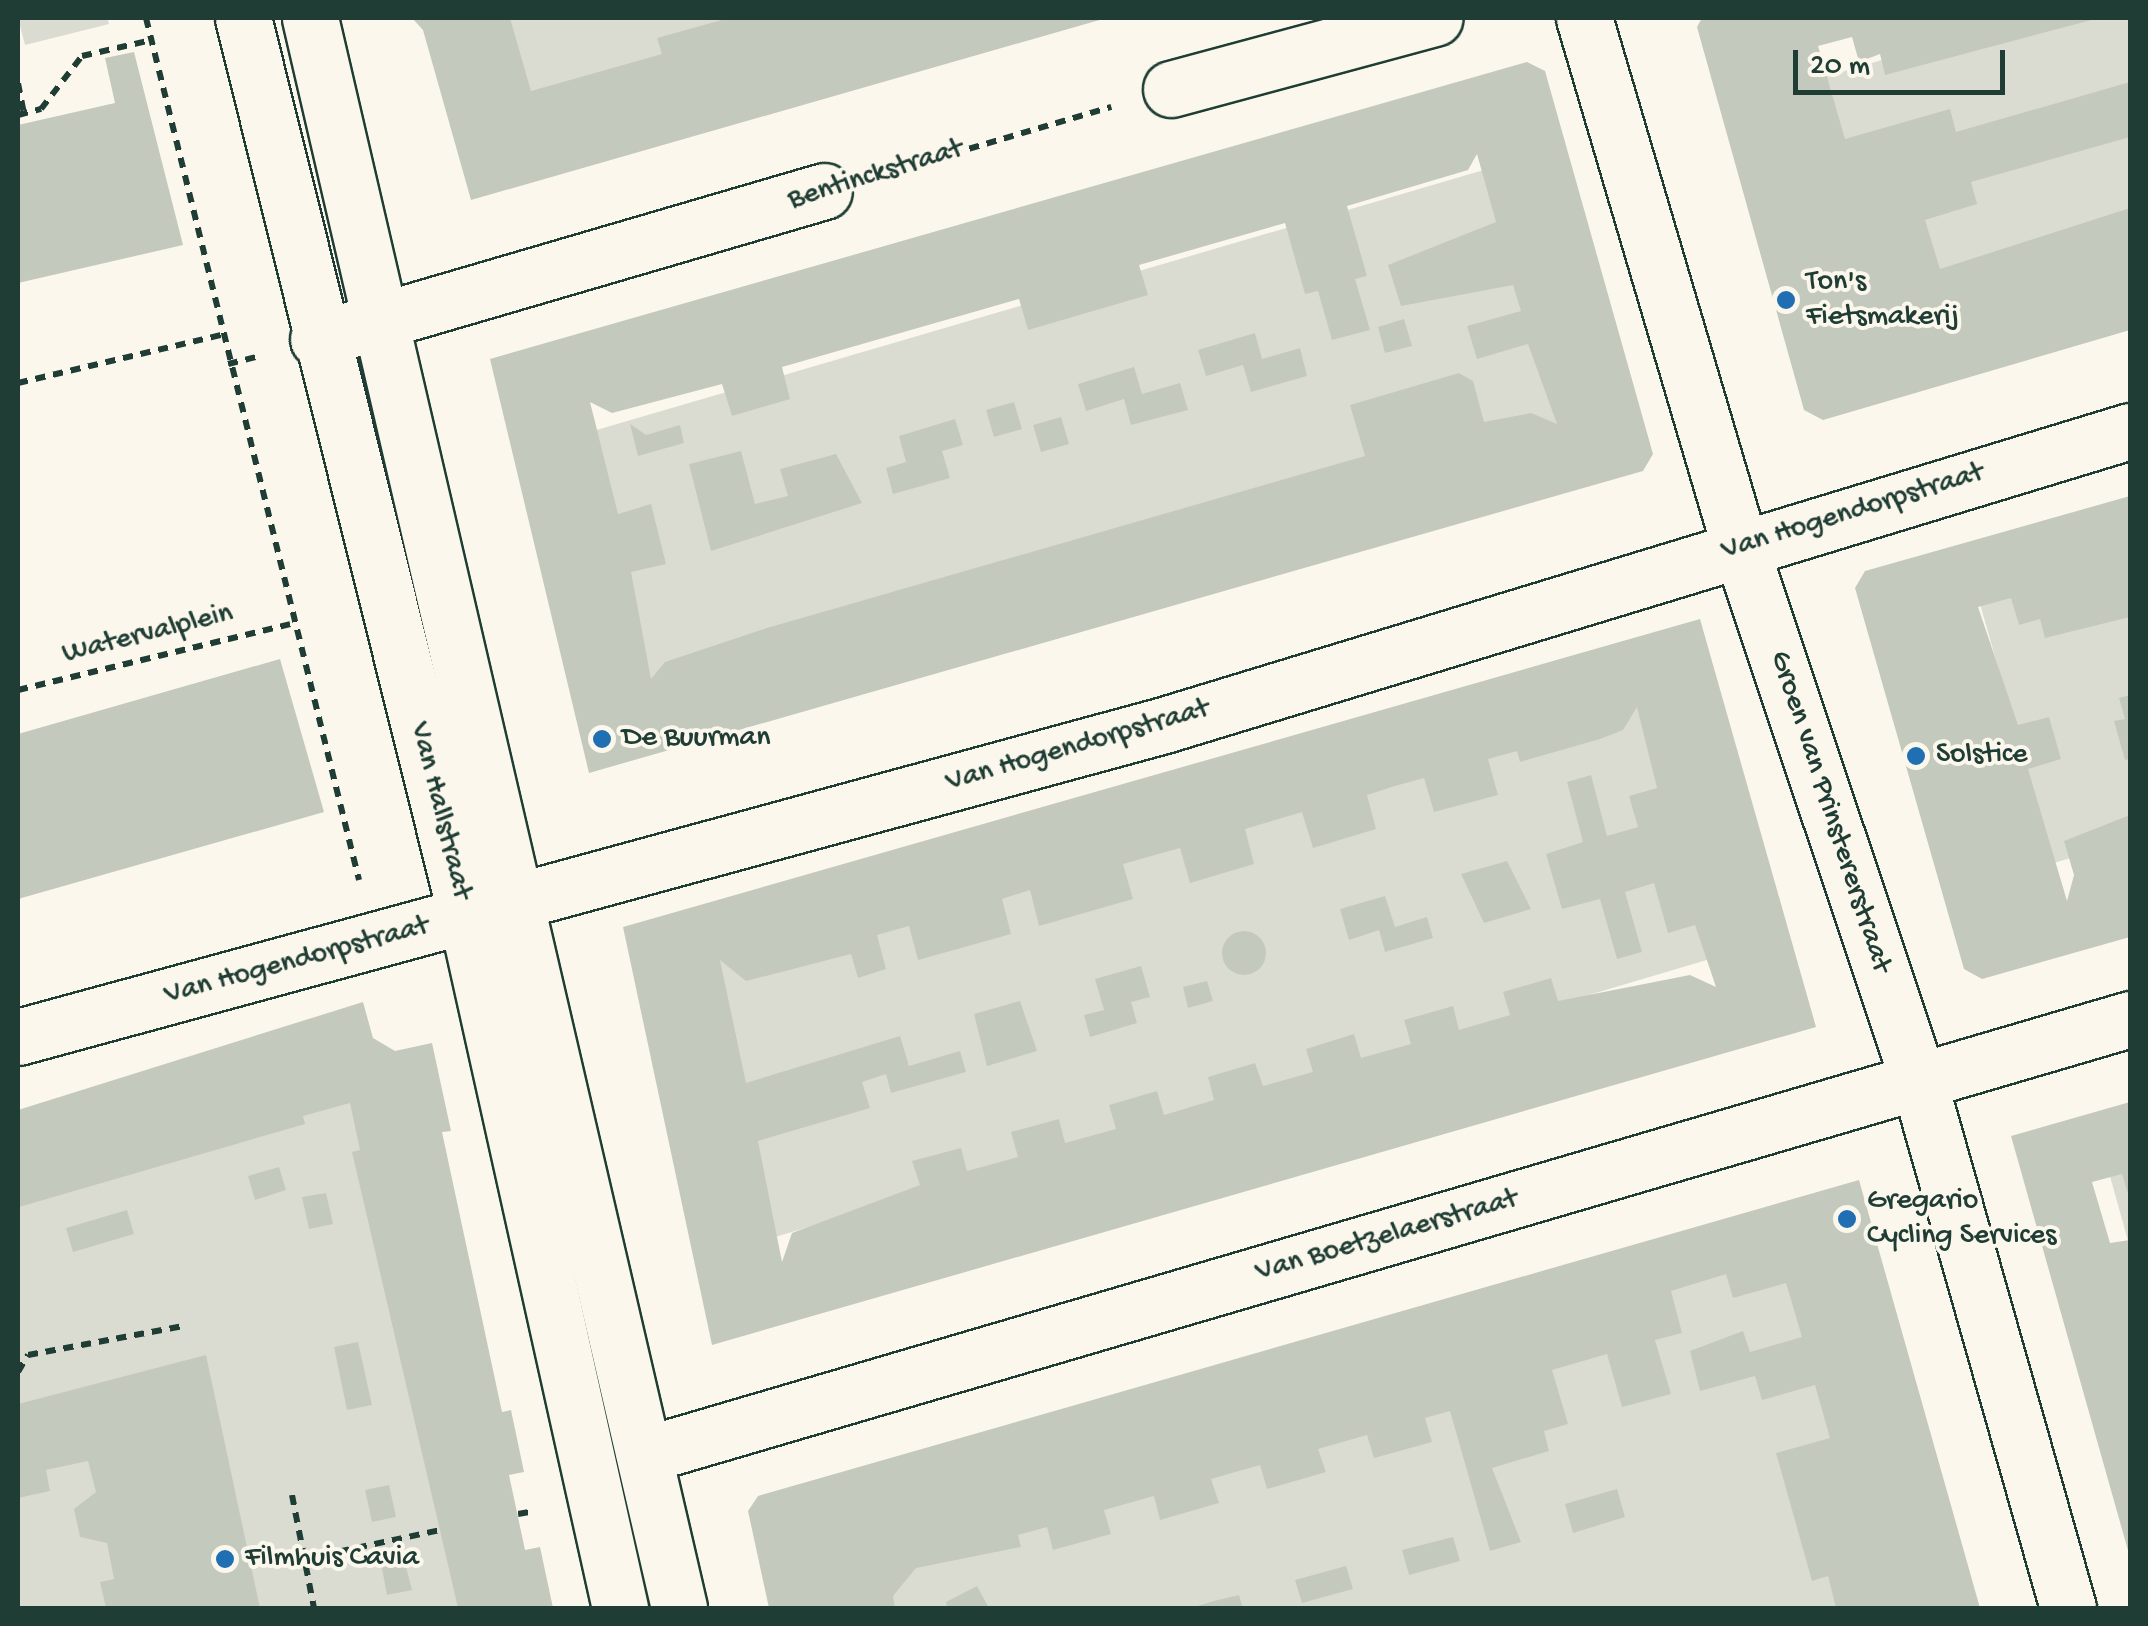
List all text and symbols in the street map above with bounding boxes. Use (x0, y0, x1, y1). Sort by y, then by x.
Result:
scale bar (1798, 30, 2010, 92)
text: 20 m (1810, 50, 1870, 85)
street label: Bentinckstraat (784, 132, 968, 220)
place label: Ton's Fietsmakerij (1806, 265, 1959, 336)
marker: Ton's Fietsmakerij (1775, 289, 1797, 311)
street label: Van Hogendorpstraat (1718, 456, 1988, 570)
street label: Watervalplein (59, 596, 237, 674)
street label: Groen van Prinstererstraat (1760, 647, 1898, 977)
street label: Van Hogendorpstraat (942, 692, 1214, 802)
street label: Van Hallstraat (400, 719, 478, 903)
place label: De Buurman (622, 721, 770, 757)
marker: De Buurman (591, 728, 613, 750)
place label: Solstice (1936, 738, 2028, 774)
marker: Solstice (1905, 745, 1927, 767)
street label: Van Hogendorpstraat (161, 909, 433, 1015)
street label: Van Boetzelaerstraat (1252, 1182, 1522, 1292)
place label: Gregario Cycling Services (1867, 1184, 2056, 1254)
marker: Gregario Cycling Services (1836, 1208, 1858, 1230)
place label: Filmhuis Cavia (245, 1541, 419, 1577)
marker: Filmhuis Cavia (214, 1548, 236, 1570)

